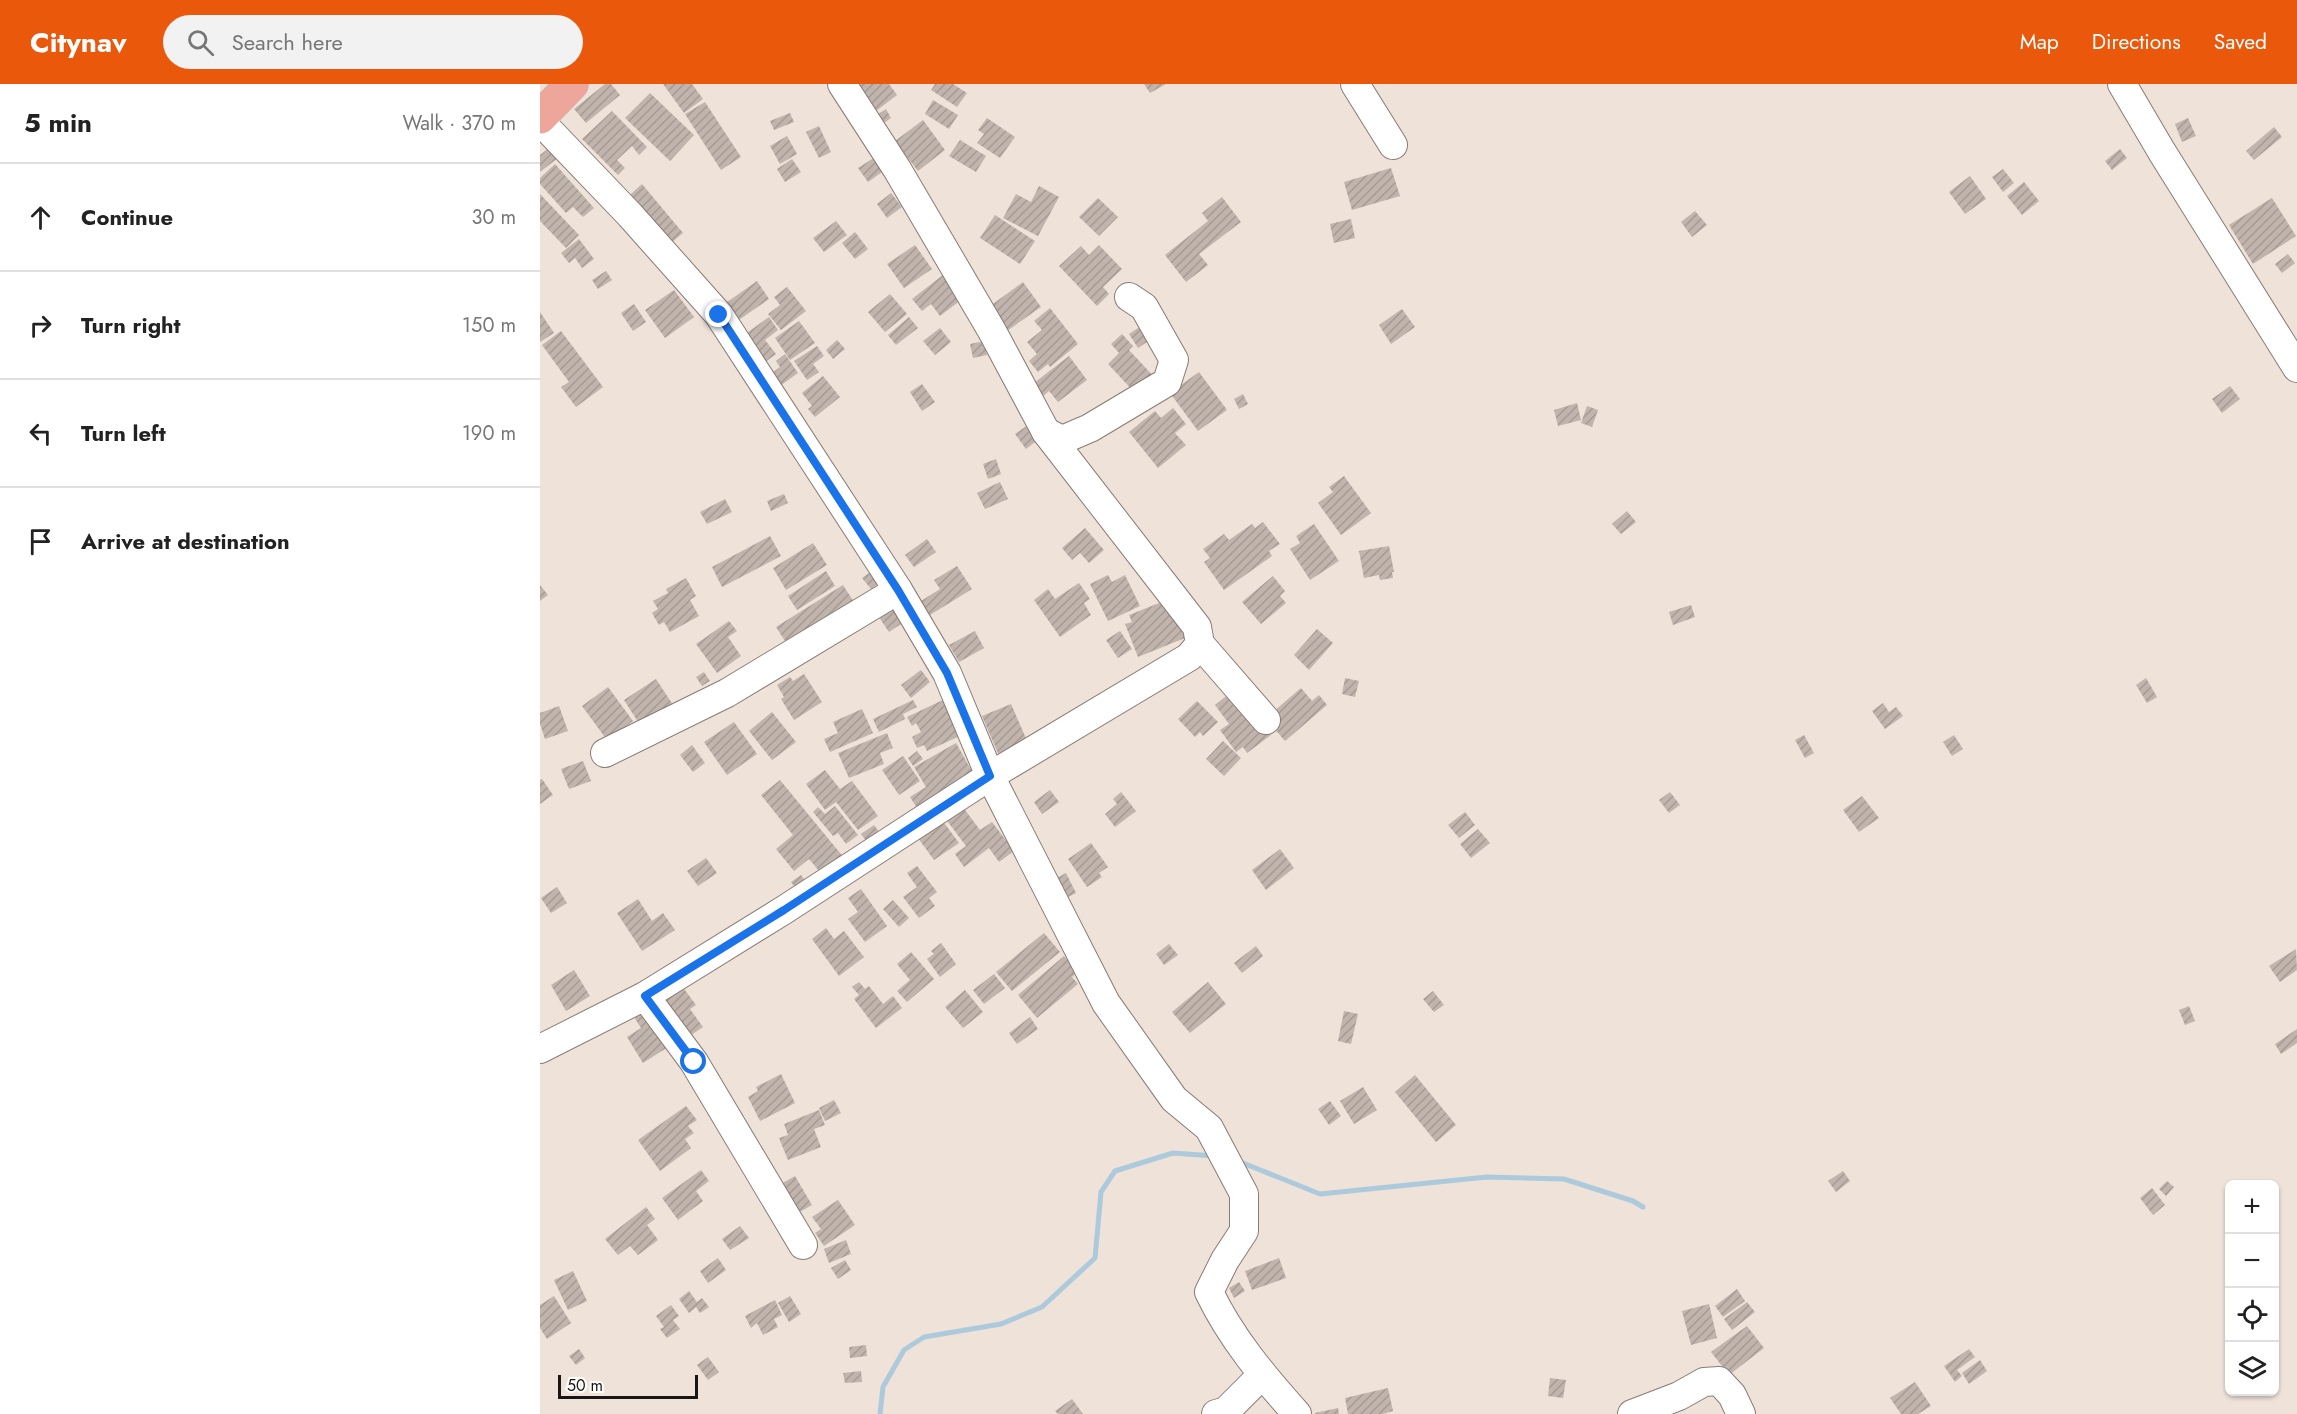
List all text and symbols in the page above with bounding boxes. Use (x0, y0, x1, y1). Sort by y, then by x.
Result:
search box (163, 15, 583, 69)
text: Citynav (30, 22, 127, 63)
icon: search (184, 26, 217, 59)
text: Search here (232, 26, 343, 58)
text: Map (2020, 27, 2059, 57)
text: Directions (2092, 27, 2181, 57)
text: Saved (2214, 27, 2267, 57)
text: 5 min (24, 104, 92, 142)
text: Walk · 370 m (402, 109, 516, 138)
icon: ahead (24, 201, 57, 234)
text: Continue (81, 201, 173, 233)
text: 30 m (471, 203, 516, 232)
route end (705, 301, 731, 327)
icon: right (24, 309, 57, 342)
text: Turn right (81, 309, 181, 341)
text: 150 m (462, 311, 516, 340)
icon: left (24, 417, 57, 450)
text: Turn left (81, 417, 166, 449)
text: 190 m (462, 419, 516, 448)
icon: arrive (24, 525, 57, 558)
text: Arrive at destination (81, 525, 290, 557)
route start (680, 1048, 706, 1074)
map controls (2225, 1180, 2279, 1396)
button: + (2225, 1180, 2279, 1234)
button: − (2225, 1234, 2279, 1288)
button: locate (2225, 1288, 2279, 1342)
button: layers (2225, 1342, 2279, 1396)
scale bar (558, 1372, 698, 1400)
text: 50 m (567, 1374, 603, 1397)

